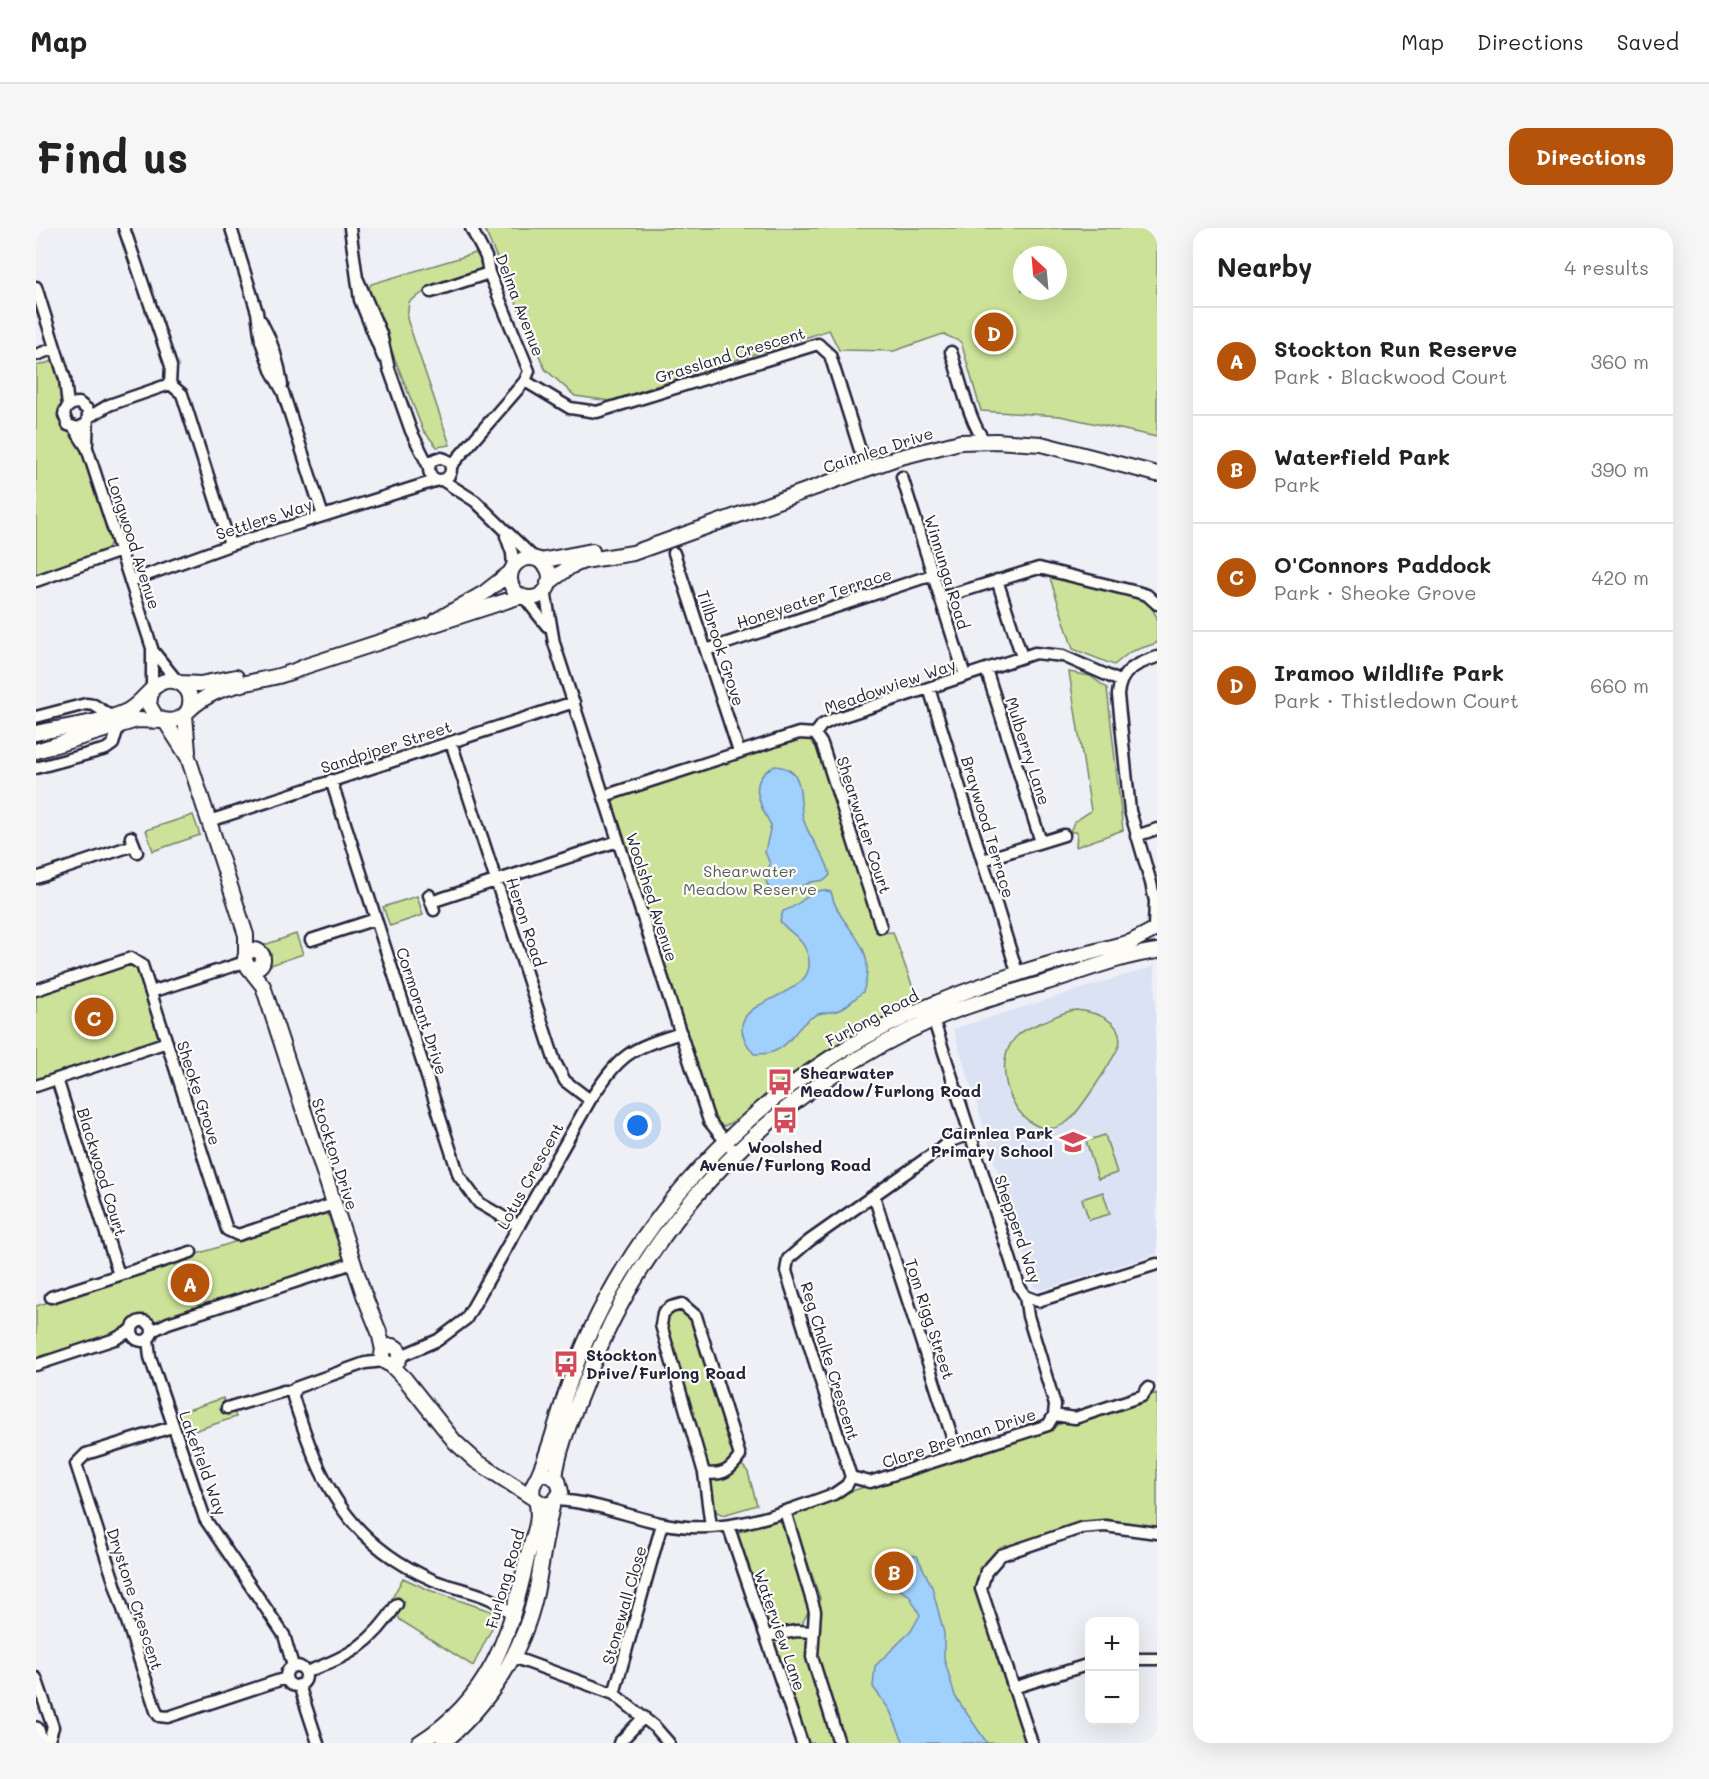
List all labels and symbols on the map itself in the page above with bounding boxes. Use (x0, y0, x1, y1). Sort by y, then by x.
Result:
north arrow (1013, 246, 1067, 300)
street label: Delma Avenue (491, 251, 550, 359)
pin: D (974, 310, 1014, 354)
street label: Grassland Crescent (652, 322, 807, 387)
street label: Cairnlea Drive (820, 422, 936, 477)
street label: Longwood Avenue (103, 474, 166, 612)
street label: Settlers Way (213, 493, 315, 544)
street label: Winnunga Road (920, 512, 975, 632)
street label: Honeyeater Terrace (733, 562, 894, 633)
street label: Tillbrook Grove (693, 587, 750, 708)
street label: Meadowview Way (821, 653, 958, 718)
street label: Mulberry Lane (1001, 694, 1056, 807)
street label: Sandpiper Street (318, 715, 454, 778)
street label: Braywood Terrace (957, 753, 1020, 900)
street label: Shearwater Court (832, 754, 897, 896)
street label: Woolshed Avenue (622, 830, 683, 964)
park label: Shearwater Meadow Reserve (683, 860, 817, 899)
street label: Heron Road (502, 875, 551, 969)
street label: Cormorant Drive (392, 945, 453, 1077)
street label: Furlong Road (822, 984, 922, 1051)
pin: C (74, 994, 114, 1040)
street label: Sheoke Grove (173, 1038, 226, 1148)
place label: Shearwater Meadow/Furlong Road (800, 1062, 981, 1101)
bus stop icon: Shearwater Meadow/Furlong Road (765, 1067, 795, 1097)
street label: Stockton Drive (308, 1095, 363, 1212)
street label: Blackwood Court (73, 1105, 132, 1239)
bus stop icon: Woolshed Avenue/Furlong Road (770, 1105, 800, 1135)
your location (623, 1111, 652, 1140)
street label: Lotus Crescent (492, 1119, 568, 1233)
place label: Cairnlea Park Primary School (930, 1122, 1053, 1161)
school or university icon: Cairnlea Park Primary School (1058, 1127, 1088, 1157)
place label: Woolshed Avenue/Furlong Road (699, 1136, 871, 1175)
street label: Shepperd Way (990, 1172, 1047, 1286)
street label: Tom Rigg Street (901, 1256, 960, 1382)
pin: A (170, 1260, 210, 1306)
street label: Reg Chalke Crescent (796, 1279, 865, 1443)
place label: Stockton Drive/Furlong Road (586, 1344, 746, 1383)
bus stop icon: Stockton Drive/Furlong Road (551, 1349, 581, 1379)
street label: Clare Brennan Drive (879, 1403, 1038, 1472)
street label: Lakefield Way (175, 1408, 232, 1518)
street label: Drystone Crescent (103, 1525, 168, 1672)
street label: Furlong Road (480, 1527, 529, 1631)
street label: Stonewall Close (597, 1543, 650, 1667)
pin: B (874, 1548, 914, 1594)
street label: Waterview Lane (750, 1566, 811, 1693)

